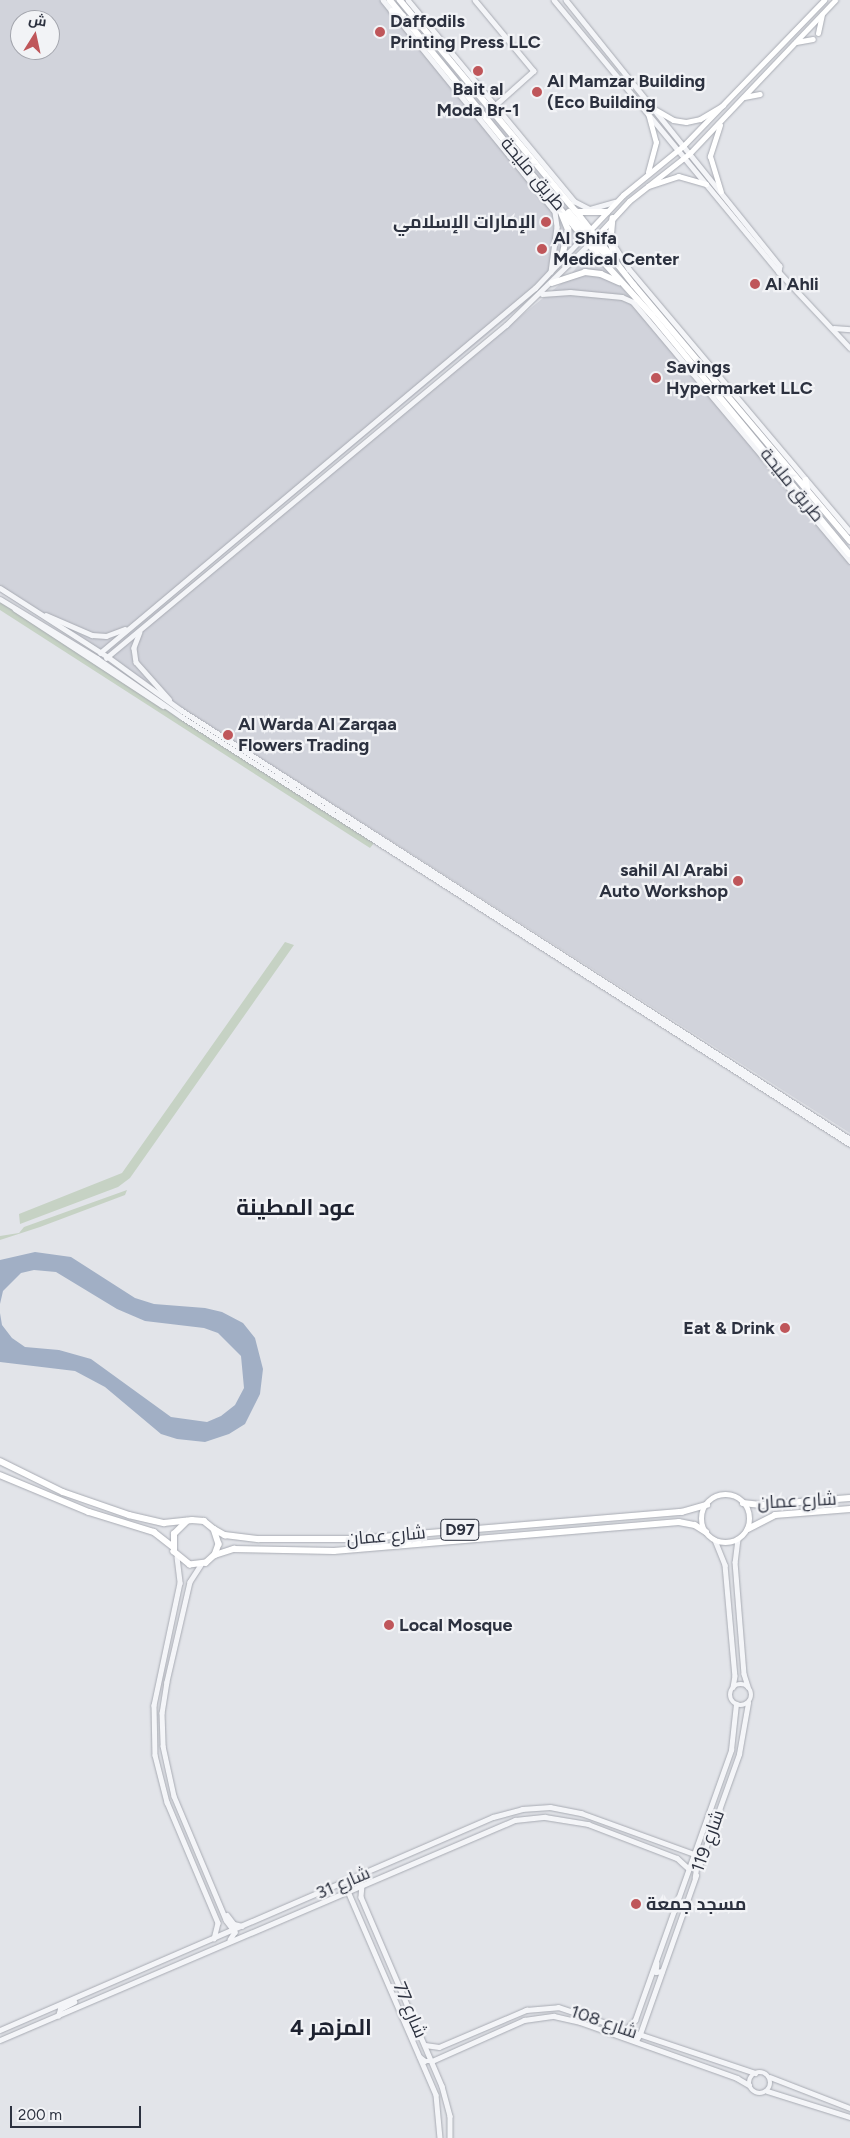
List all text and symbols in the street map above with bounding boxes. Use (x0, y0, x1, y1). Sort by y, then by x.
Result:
north arrow (10, 10, 60, 60)
text: ش (27, 11, 48, 31)
place label: Daffodils Printing Press LLC (390, 11, 541, 54)
marker: Daffodils Printing Press LLC (374, 26, 386, 38)
marker: Bait al Moda Br-1 (472, 65, 484, 77)
place label: Al Mamzar Building (Eco Building (547, 71, 705, 114)
place label: Bait al Moda Br-1 (436, 79, 520, 122)
marker: Al Mamzar Building (Eco Building (531, 86, 543, 98)
street label: طريق مليحة (496, 133, 570, 215)
place label: الإمارات الإسلامي (393, 211, 536, 233)
marker: الإمارات الإسلامي (540, 216, 552, 228)
place label: Al Shifa Medical Center (553, 228, 679, 270)
marker: Al Shifa Medical Center (535, 242, 549, 256)
place label: Al Ahli (765, 273, 819, 295)
marker: Al Ahli (749, 278, 761, 290)
place label: Savings Hypermarket LLC (666, 357, 813, 399)
marker: Savings Hypermarket LLC (650, 372, 662, 384)
street label: طريق مليحة (756, 444, 828, 526)
place label: Al Warda Al Zarqaa Flowers Trading (238, 714, 397, 756)
marker: Al Warda Al Zarqaa Flowers Trading (222, 729, 234, 741)
place label: sahil Al Arabi Auto Workshop (599, 860, 728, 902)
marker: sahil Al Arabi Auto Workshop (732, 875, 744, 887)
district label: عود المطينة (236, 1195, 356, 1221)
place label: Eat & Drink (683, 1317, 775, 1339)
marker: Eat & Drink (779, 1322, 791, 1334)
street label: شارع عمان (757, 1488, 837, 1514)
road number: D97 (440, 1516, 480, 1544)
street label: شارع عمان (346, 1522, 426, 1550)
place label: Local Mosque (399, 1614, 512, 1636)
marker: Local Mosque (383, 1619, 395, 1631)
street label: شارع 119 (687, 1807, 729, 1875)
street label: شارع 31 (313, 1862, 373, 1904)
place label: مسجد جمعة (646, 1893, 746, 1915)
marker: مسجد جمعة (630, 1898, 642, 1910)
street label: شارع 77 (389, 1979, 431, 2041)
street label: شارع 108 (568, 2001, 640, 2043)
district label: المزهر 4 (290, 2015, 372, 2041)
scale bar (12, 2096, 144, 2128)
text: 200 m (18, 2106, 62, 2124)

